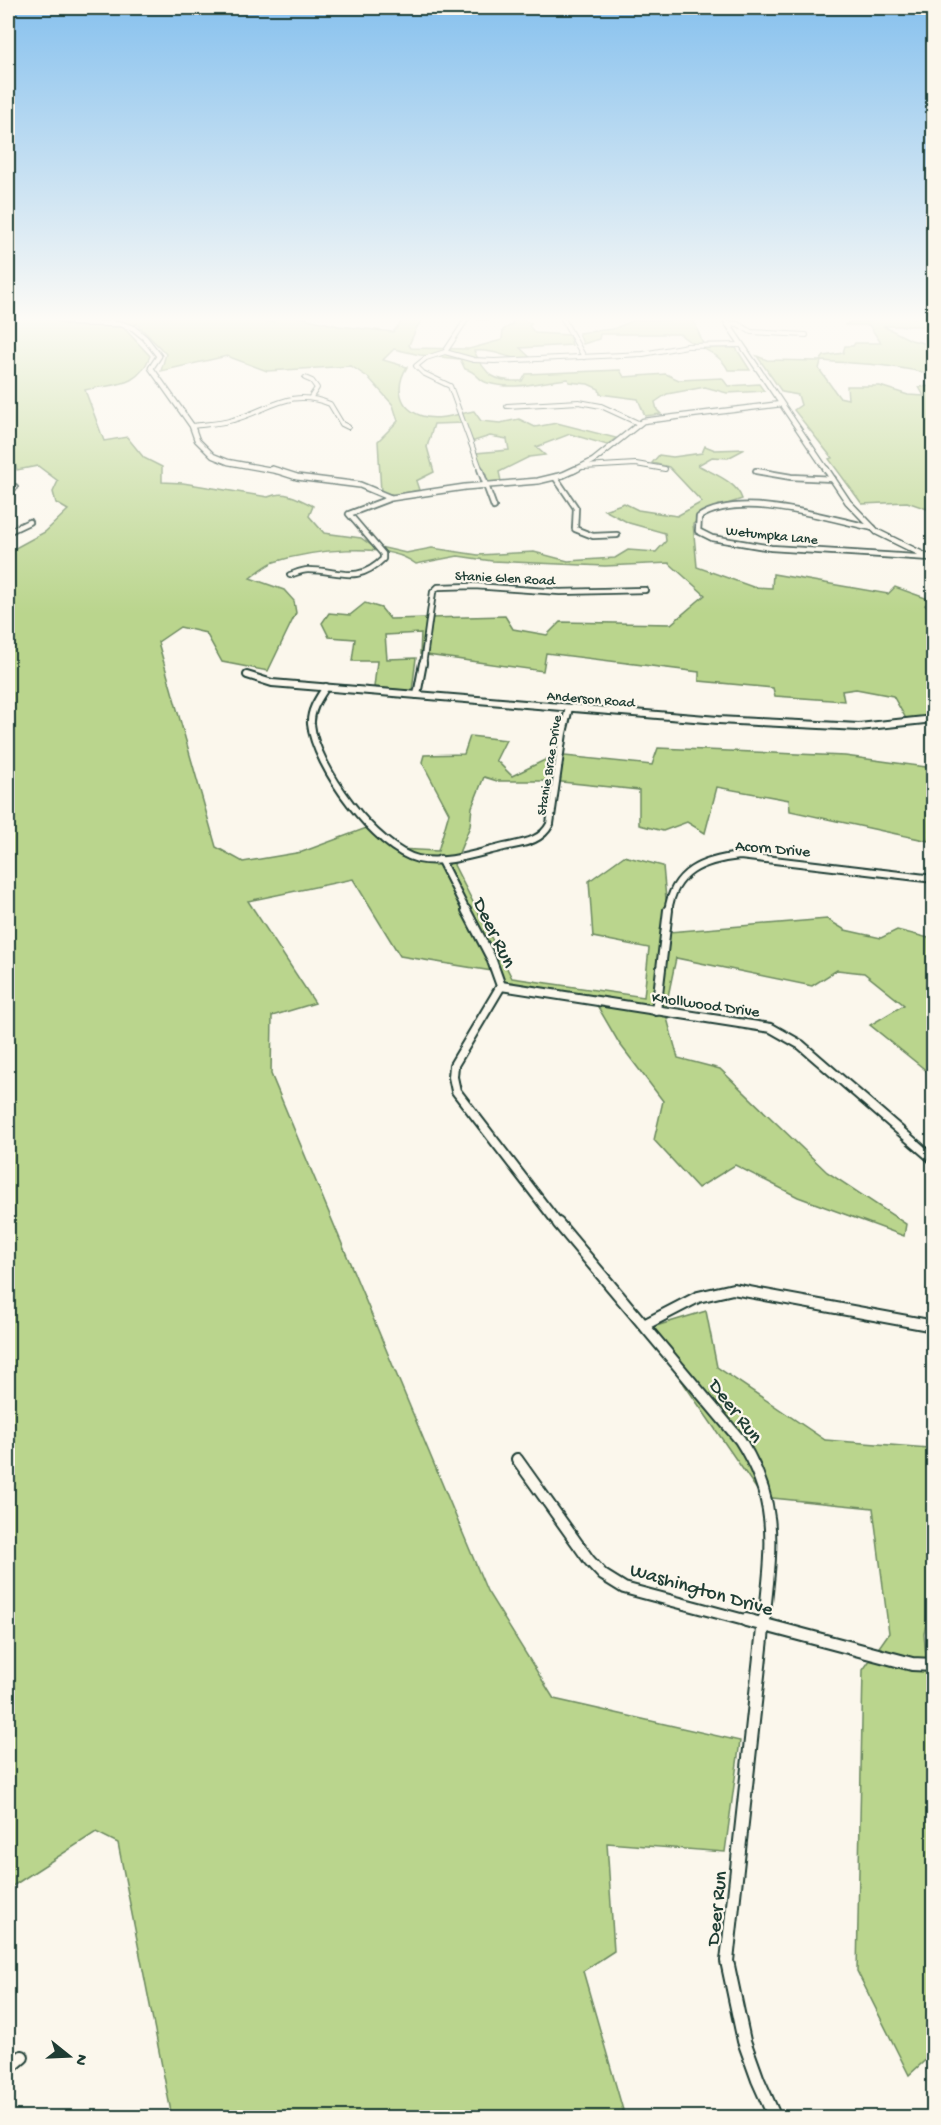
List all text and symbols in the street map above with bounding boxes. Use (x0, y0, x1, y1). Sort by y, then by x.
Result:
street label: Wetumpka Lane (725, 523, 819, 550)
street label: Stanie Glen Road (455, 568, 557, 591)
street label: Anderson Road (546, 688, 637, 713)
street label: Stanie Brae Drive (534, 713, 567, 817)
street label: Acorn Drive (734, 838, 812, 863)
street label: Deer Run (465, 893, 520, 973)
street label: Knollwood Drive (650, 989, 761, 1024)
street label: Deer Run (701, 1374, 767, 1449)
street label: Washington Drive (627, 1560, 776, 1623)
street label: Deer Run (703, 1869, 734, 1949)
north arrow (39, 2026, 99, 2086)
text: N (69, 2052, 91, 2068)

